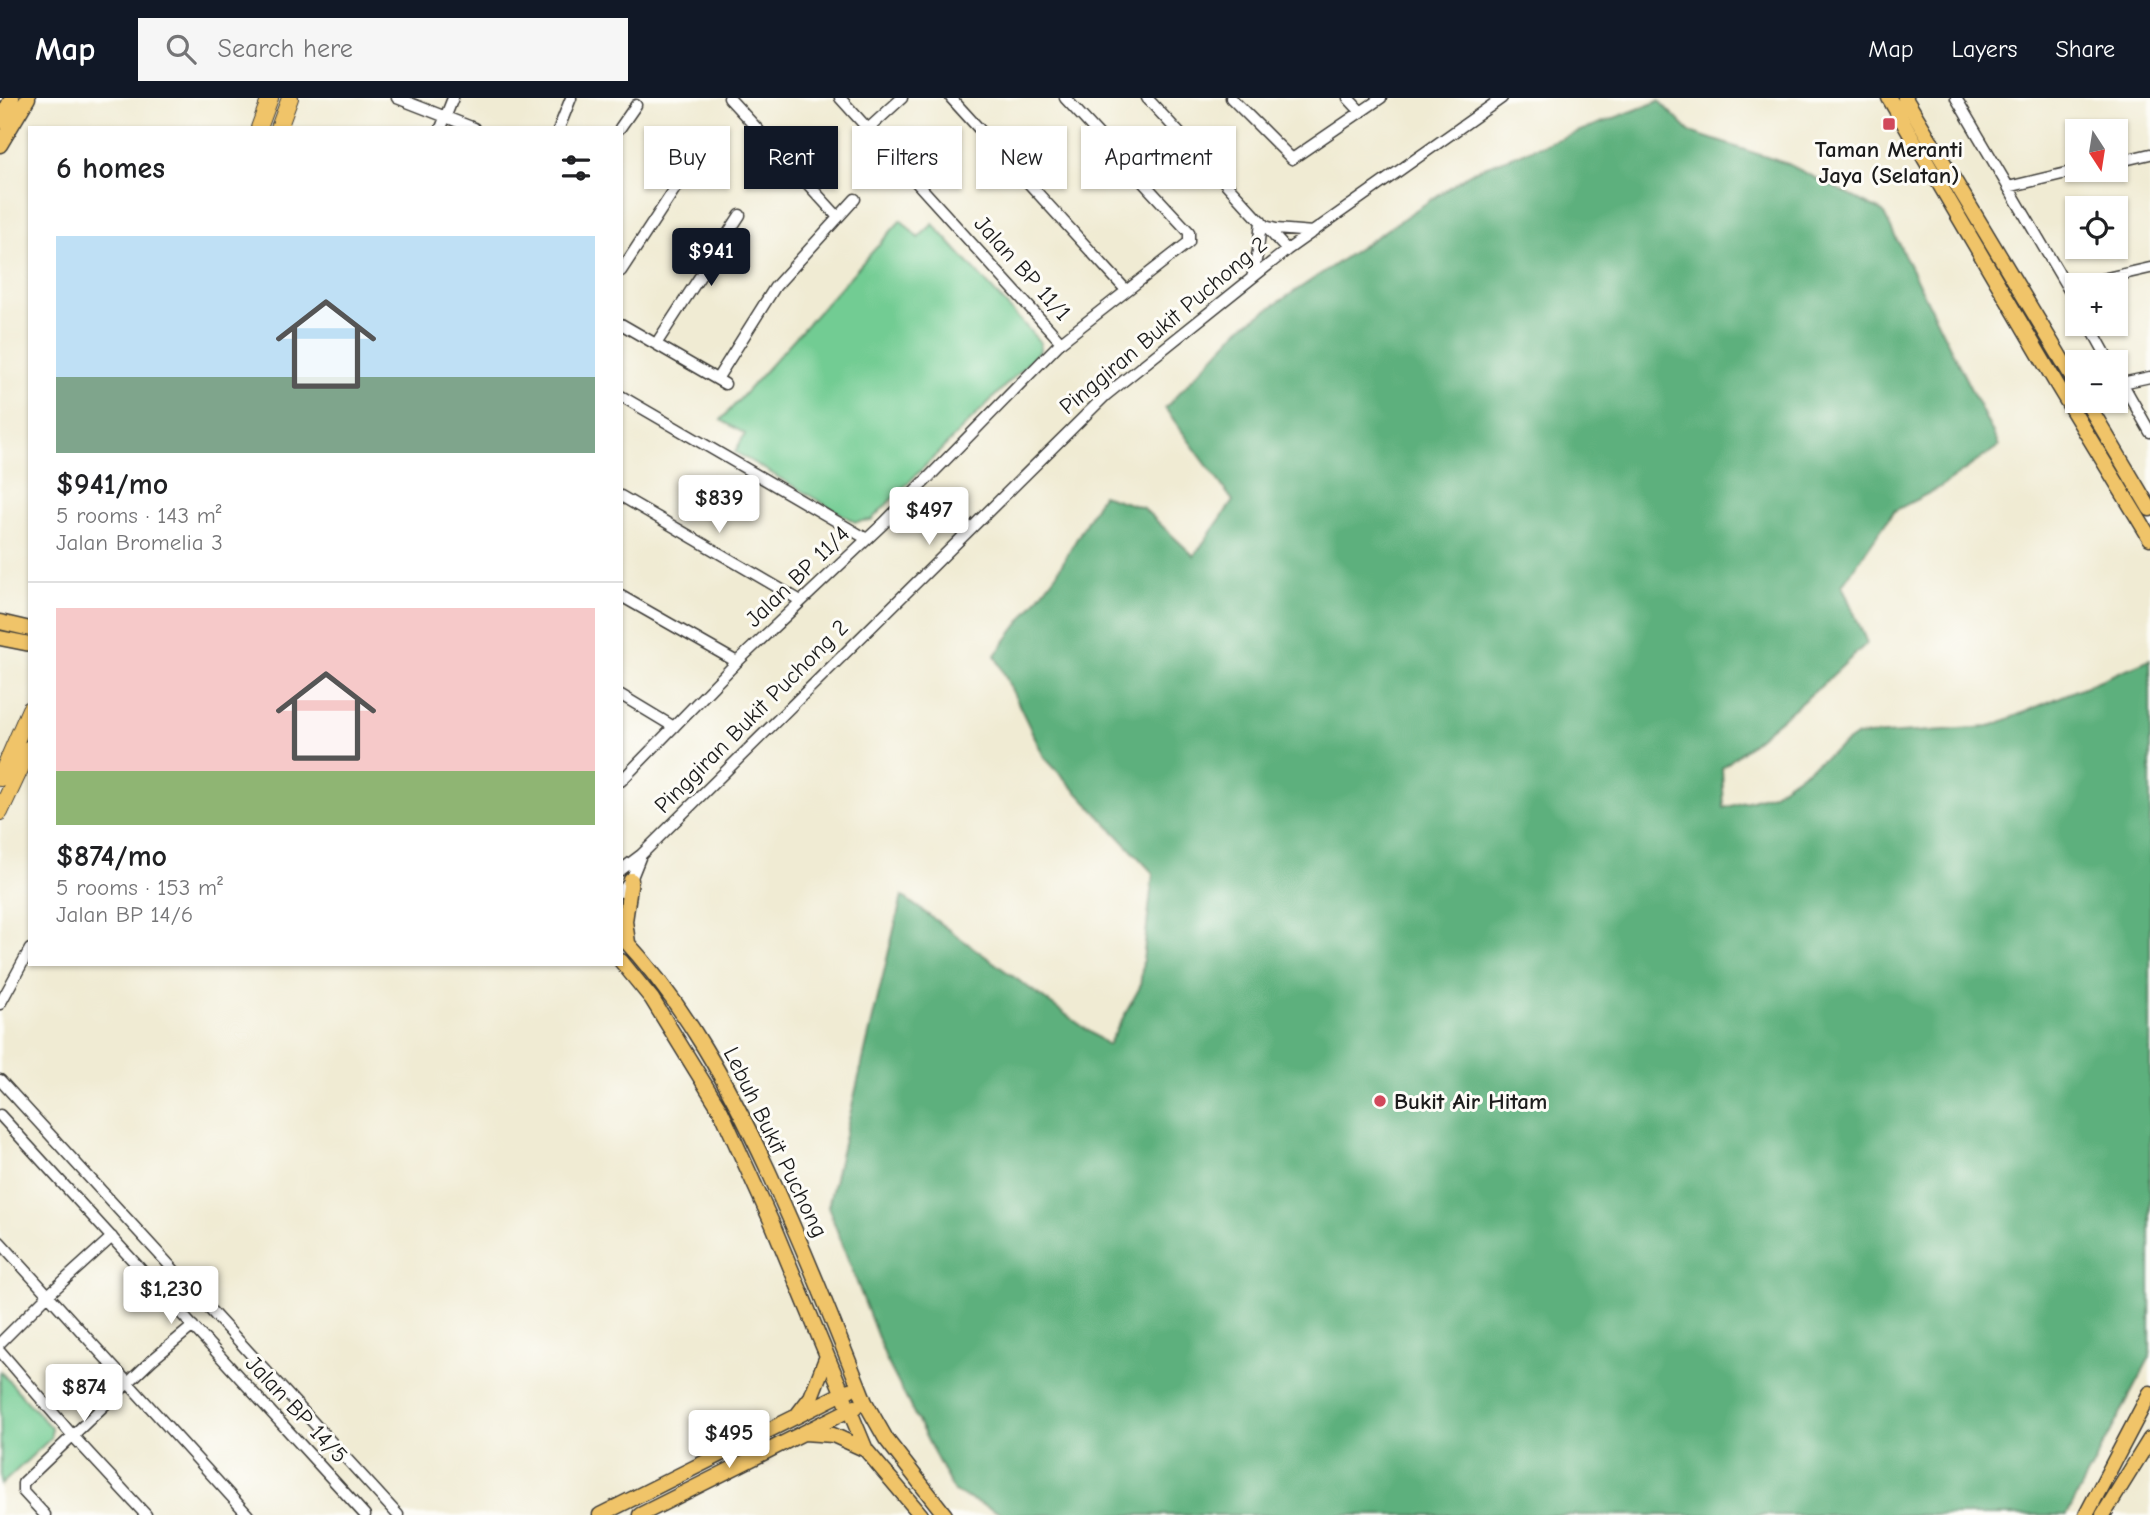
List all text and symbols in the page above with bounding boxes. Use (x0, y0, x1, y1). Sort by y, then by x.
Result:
search box (138, 18, 628, 81)
text: Map (35, 30, 96, 68)
icon: search (162, 30, 200, 68)
text: Search here (218, 34, 353, 64)
text: Map (1868, 35, 1914, 63)
text: Layers (1952, 35, 2017, 63)
text: Share (2055, 35, 2115, 63)
marker: Taman Meranti Jaya (Selatan) (1881, 116, 1897, 132)
north arrow (2065, 119, 2128, 182)
map controls (2065, 119, 2128, 413)
chip: Buy (644, 126, 730, 189)
chip: Rent (744, 126, 838, 189)
chip: Filters (852, 126, 962, 189)
chip: New (976, 126, 1067, 189)
chip: Apartment (1081, 126, 1236, 189)
place label: Taman Meranti Jaya (Selatan) (1815, 136, 1963, 189)
icon: filters (557, 149, 595, 187)
text: 6 homes (56, 151, 165, 186)
button: locate (2065, 196, 2128, 259)
street label: Jalan BP 11/1 (968, 210, 1077, 326)
pin: $941 (670, 228, 752, 288)
street label: Pinggiran Bukit Puchong 2 (1054, 231, 1273, 420)
text: $941 (688, 237, 734, 264)
button: + (2065, 273, 2128, 336)
icon: home (263, 281, 389, 407)
button: − (2065, 350, 2128, 413)
text: $941/mo (56, 467, 168, 502)
pin: $839 (678, 476, 760, 535)
text: $839 (695, 484, 744, 511)
pin: $497 (888, 488, 970, 547)
text: $497 (905, 496, 953, 523)
text: 5 rooms · 143 m² (56, 502, 222, 529)
street label: Jalan BP 11/4 (740, 520, 855, 633)
text: Jalan Bromelia 3 (56, 529, 223, 556)
street label: Pinggiran Bukit Puchong 2 (649, 614, 854, 819)
icon: home (263, 653, 389, 779)
text: $874/mo (56, 839, 167, 874)
text: 5 rooms · 153 m² (56, 874, 223, 901)
text: Jalan BP 14/6 (56, 901, 193, 928)
street label: Lebuh Bukit Puchong (718, 1043, 833, 1242)
place label: Bukit Air Hitam (1394, 1088, 1547, 1115)
marker: Bukit Air Hitam (1372, 1093, 1388, 1109)
pin: $1,230 (114, 1266, 228, 1326)
text: $1,230 (139, 1275, 203, 1302)
street label: Jalan BP 14/5 (240, 1350, 353, 1469)
pin: $874 (43, 1364, 125, 1424)
text: $874 (62, 1373, 106, 1400)
pin: $495 (688, 1410, 770, 1470)
text: $495 (705, 1419, 753, 1446)

